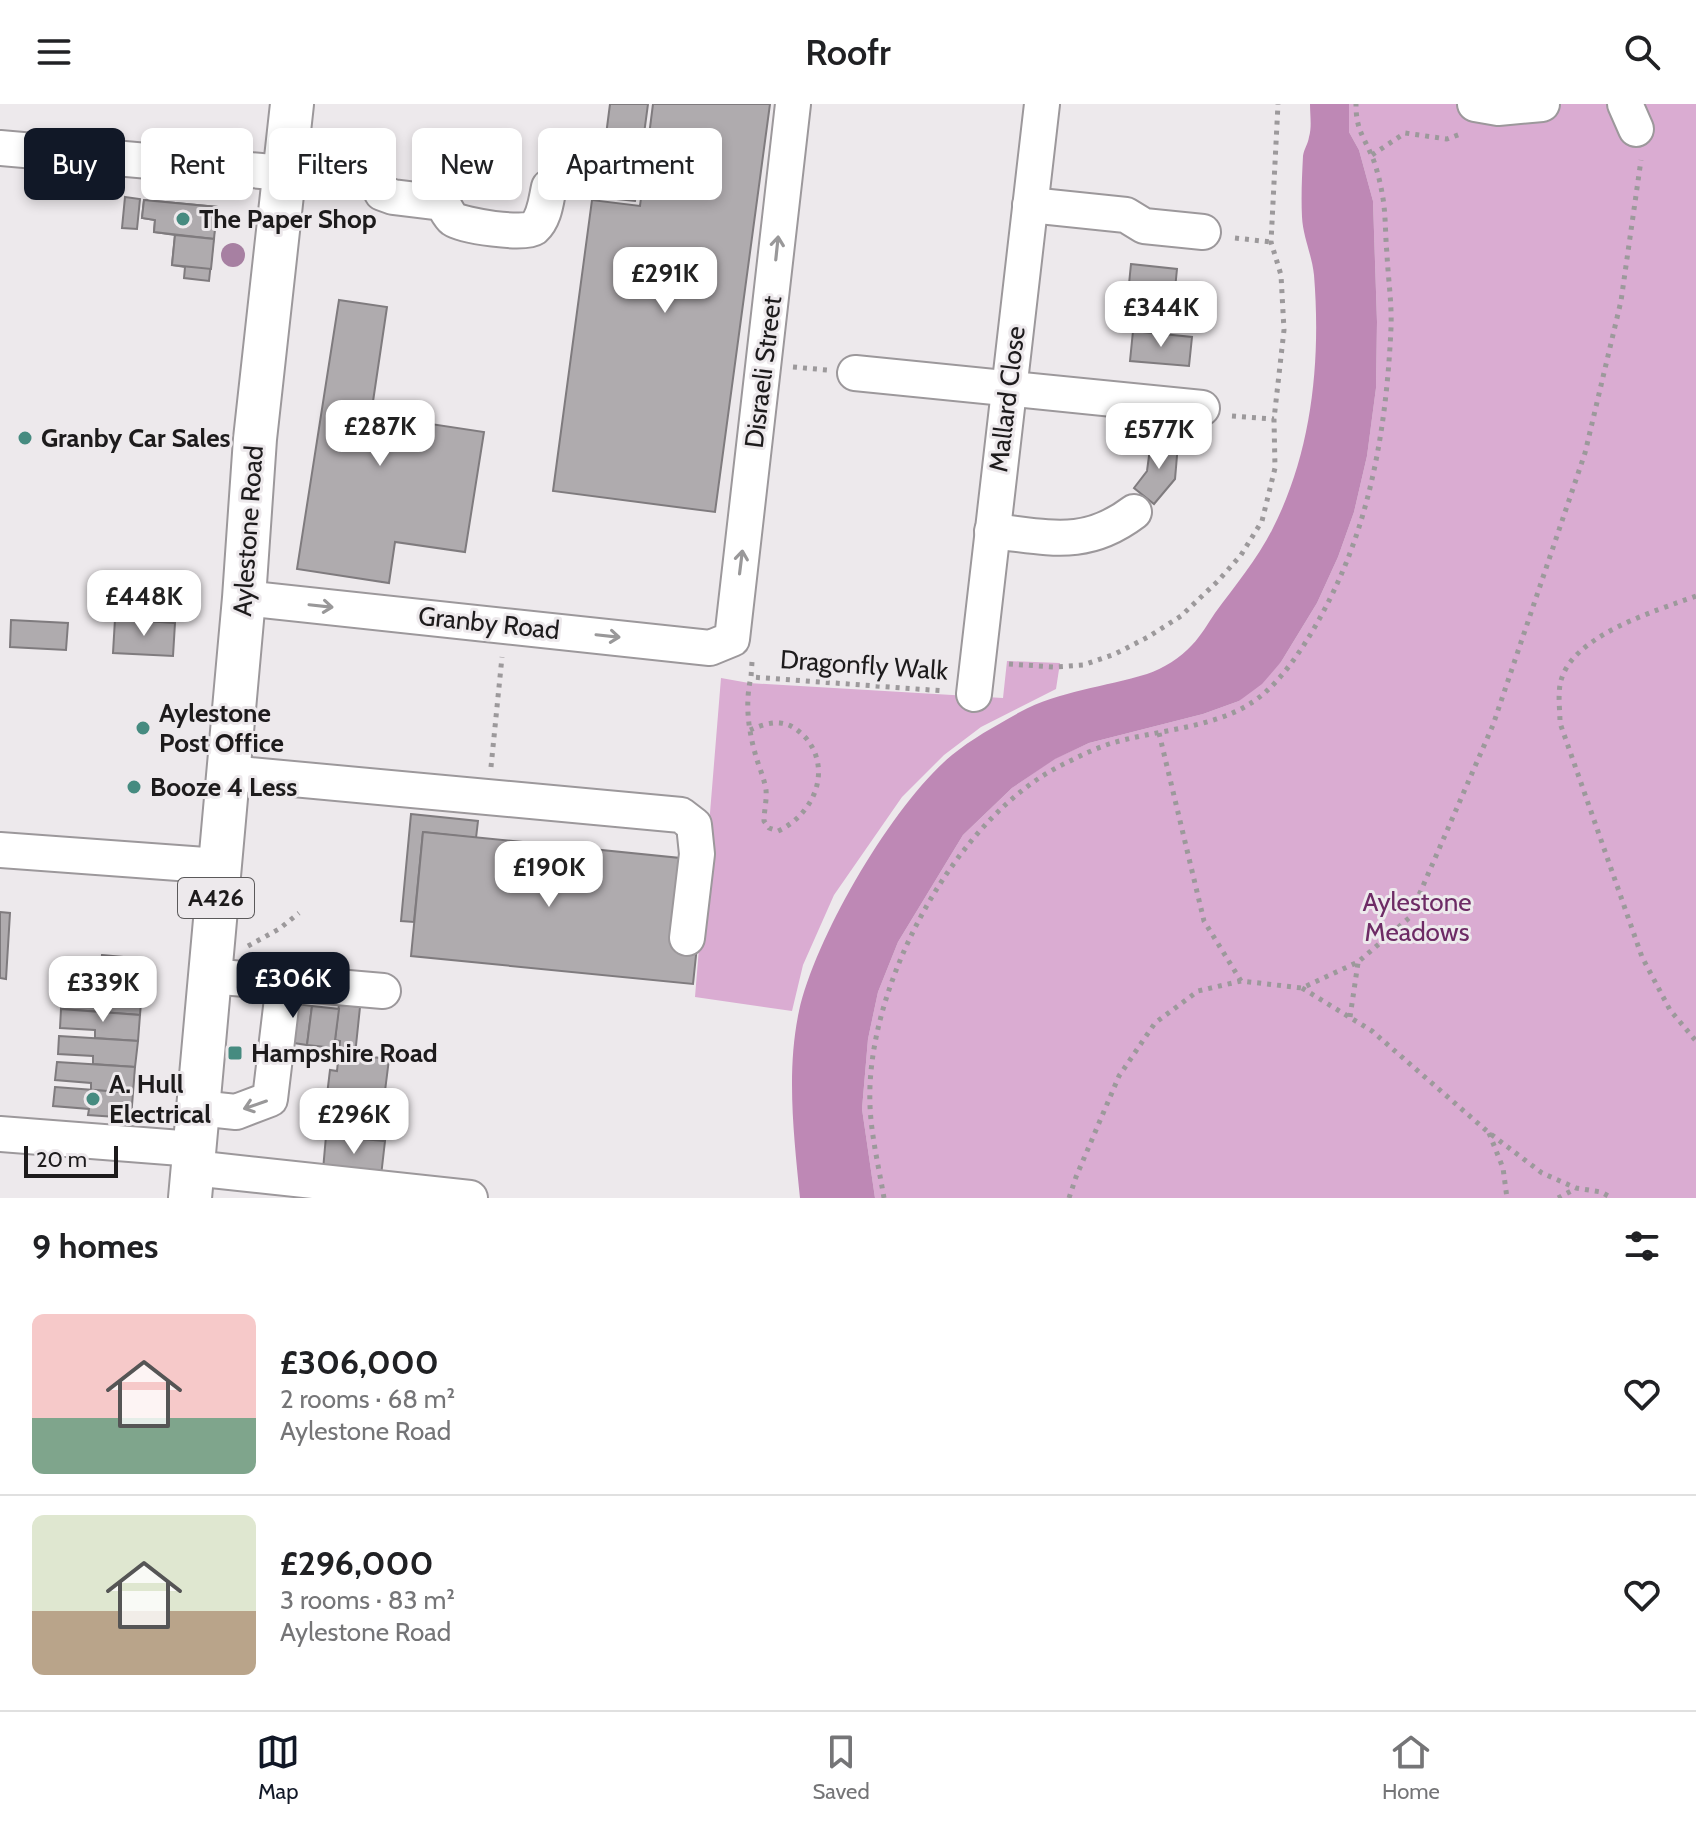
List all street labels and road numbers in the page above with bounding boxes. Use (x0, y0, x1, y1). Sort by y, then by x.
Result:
street label: Disraeli Street (738, 294, 788, 450)
street label: Mallard Close (982, 324, 1032, 474)
street label: Aylestone Road (226, 444, 270, 618)
street label: Granby Road (417, 600, 561, 646)
street label: Dragonfly Walk (779, 643, 949, 687)
road number: A426 (178, 878, 254, 918)

